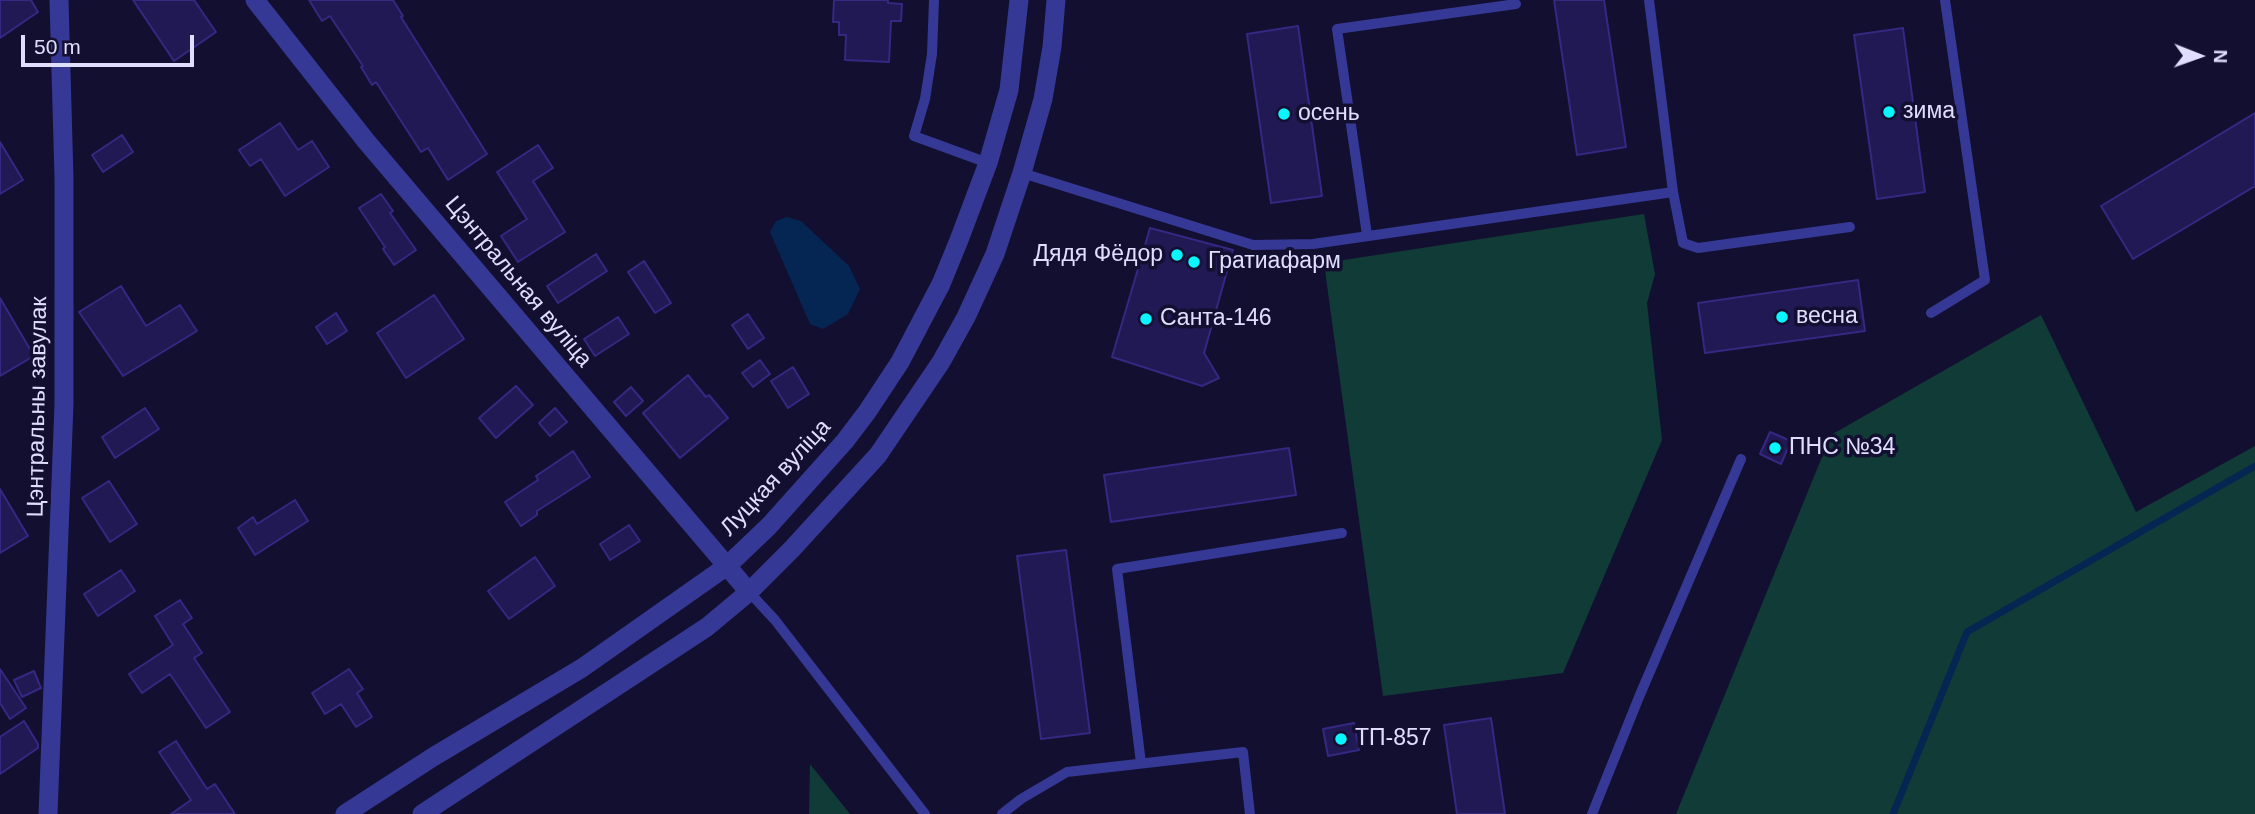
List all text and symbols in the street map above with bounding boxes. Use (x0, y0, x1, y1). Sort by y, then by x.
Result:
scale bar (24, 21, 198, 65)
north arrow (2164, 21, 2234, 91)
text: 50 m (34, 35, 81, 58)
text: N (2210, 49, 2231, 63)
place label: зима (1903, 98, 1955, 126)
place label: осень (1298, 100, 1360, 128)
marker: зима (1881, 104, 1897, 120)
marker: осень (1276, 106, 1292, 122)
street label: Цэнтральная вуліца (438, 191, 598, 373)
place label: Дядя Фёдор (1033, 241, 1163, 269)
marker: Дядя Фёдор (1169, 247, 1185, 263)
place label: Гратиафарм (1208, 248, 1341, 276)
marker: Гратиафарм (1186, 254, 1202, 270)
street label: Цэнтральны завулак (22, 296, 54, 518)
place label: весна (1796, 303, 1858, 331)
place label: Санта-146 (1160, 305, 1271, 333)
marker: весна (1774, 309, 1790, 325)
marker: Санта-146 (1138, 311, 1154, 327)
street label: Луцкая вуліца (715, 414, 837, 542)
place label: ПНС №34 (1789, 434, 1895, 462)
marker: ПНС №34 (1767, 440, 1783, 456)
place label: ТП-857 (1355, 725, 1432, 753)
marker: ТП-857 (1333, 731, 1349, 747)

